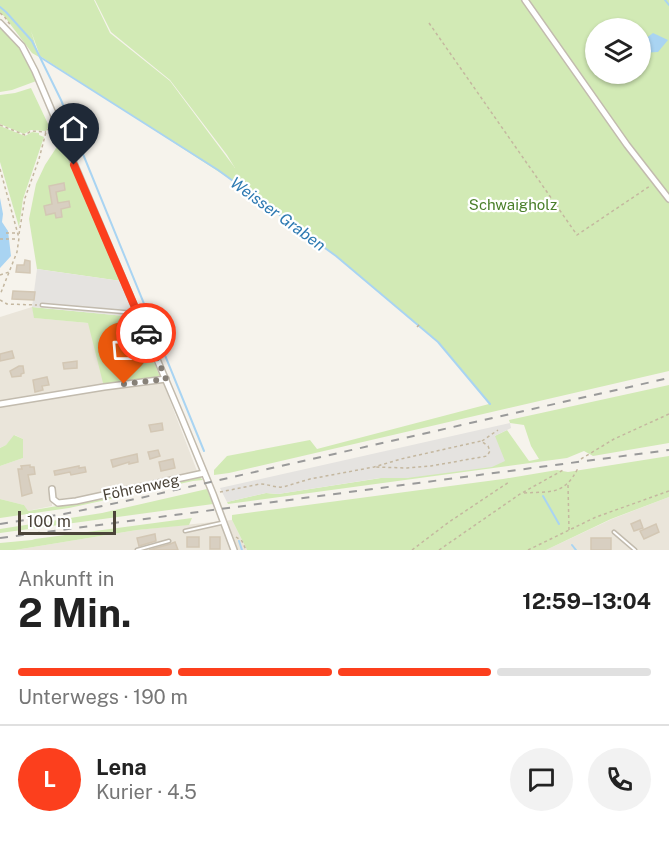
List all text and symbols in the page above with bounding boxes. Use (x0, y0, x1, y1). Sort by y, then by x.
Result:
map controls (585, 18, 651, 84)
button: layers (585, 18, 651, 84)
pin (48, 103, 99, 165)
icon: home (57, 112, 90, 145)
water label: Weisser Graben (227, 173, 329, 255)
park label: Schwaigholz (469, 196, 557, 213)
courier (116, 303, 176, 363)
icon: car (130, 317, 163, 350)
pin (98, 322, 149, 384)
icon: bag (107, 331, 140, 364)
street label: Föhrenweg (101, 471, 181, 503)
scale bar (18, 508, 116, 536)
text: 100 m (27, 512, 71, 531)
text: Ankunft in (18, 567, 114, 591)
text: 12:59–13:04 (522, 588, 651, 614)
text: 2 Min. (18, 590, 132, 636)
text: Unterwegs · 190 m (18, 685, 188, 709)
button: chat (510, 748, 573, 811)
button: phone (588, 748, 651, 811)
text: Lena (96, 754, 147, 780)
text: L (43, 766, 56, 792)
text: Kurier · 4.5 (96, 780, 197, 804)

